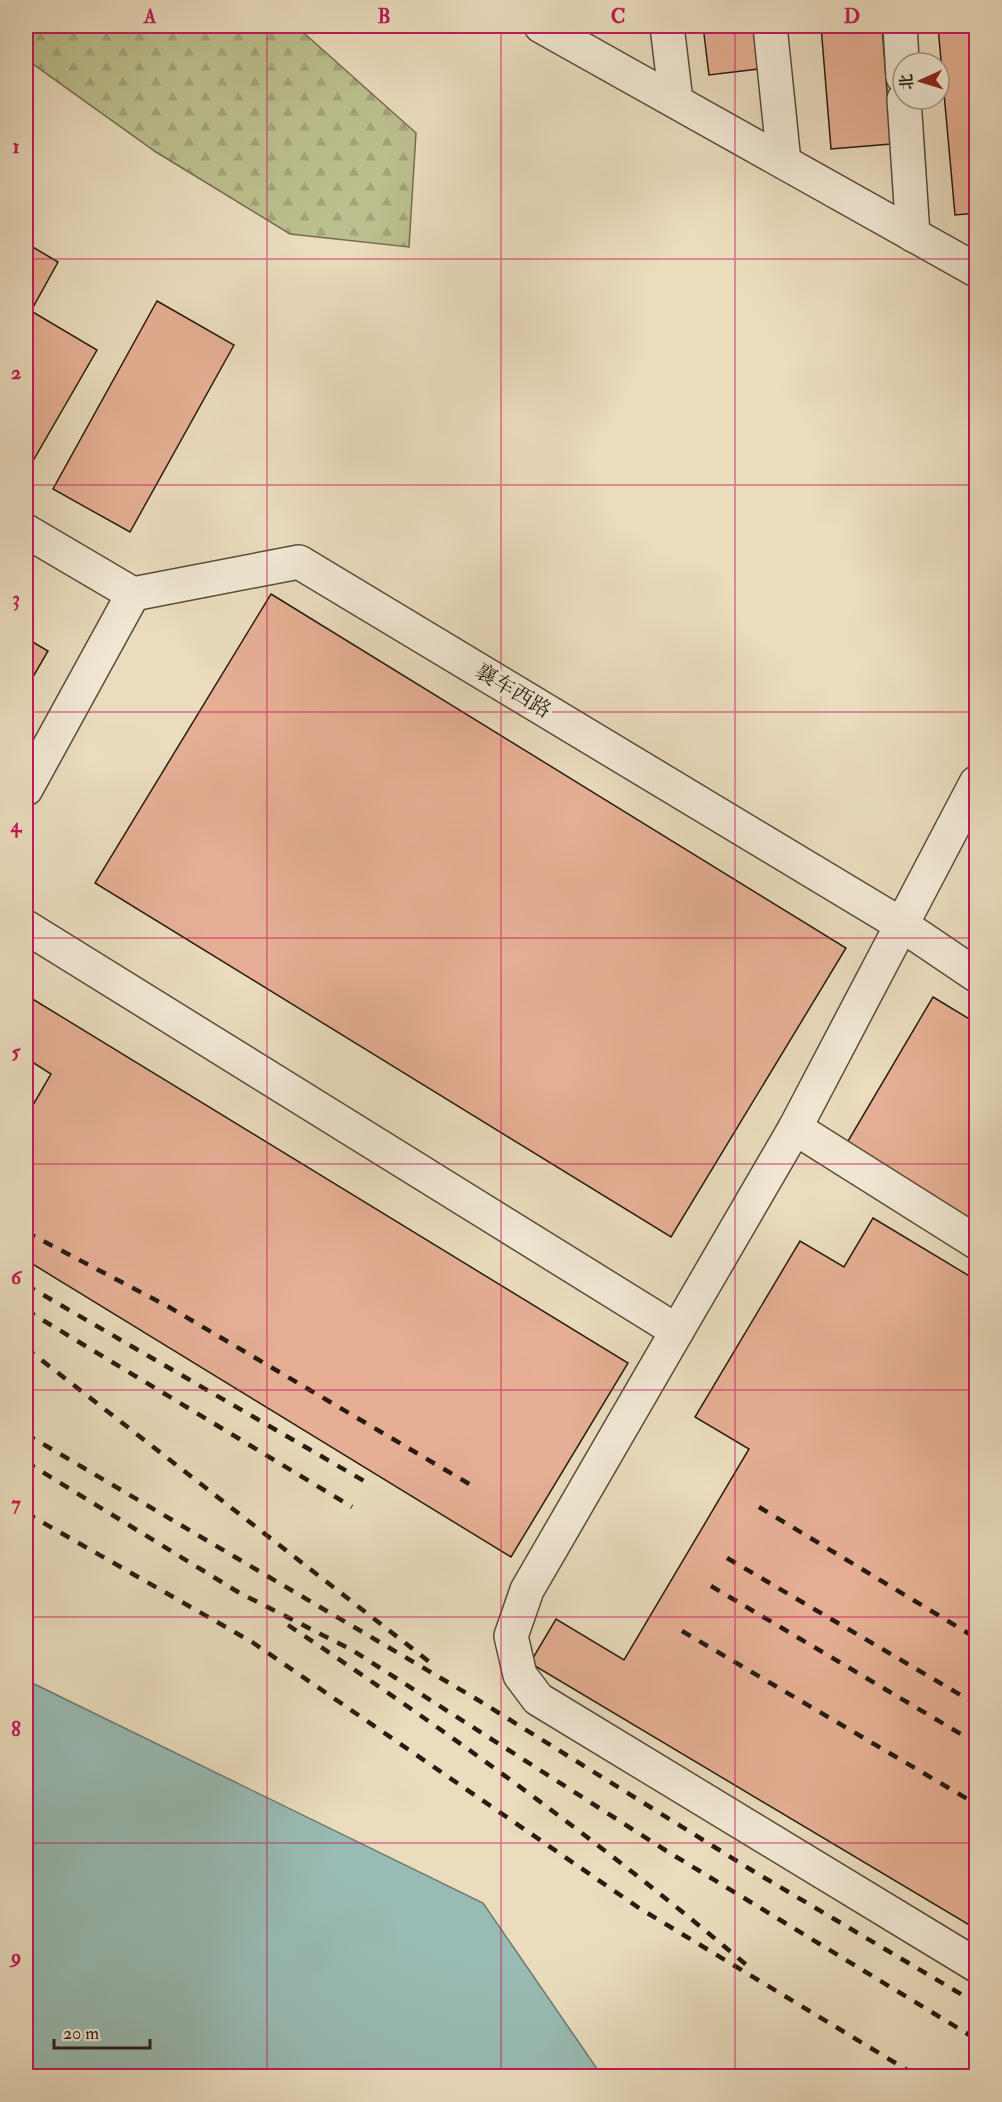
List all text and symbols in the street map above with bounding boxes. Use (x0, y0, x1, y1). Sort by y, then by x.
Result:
text: A (143, 4, 157, 29)
text: B (377, 4, 391, 29)
text: C (611, 4, 625, 29)
text: D (844, 4, 860, 29)
north arrow (891, 51, 951, 111)
text: 北 (896, 73, 918, 91)
text: 1 (12, 134, 20, 159)
text: 2 (11, 360, 21, 385)
text: 3 (12, 586, 20, 611)
street label: 襄车西路 (470, 658, 556, 724)
text: 4 (10, 813, 23, 838)
text: 5 (12, 1039, 22, 1064)
text: 6 (11, 1265, 23, 1290)
text: 7 (11, 1491, 21, 1516)
text: 8 (11, 1717, 21, 1742)
text: 9 (9, 1944, 21, 1969)
scale bar (54, 2012, 150, 2050)
text: 20 m (63, 2022, 99, 2045)

